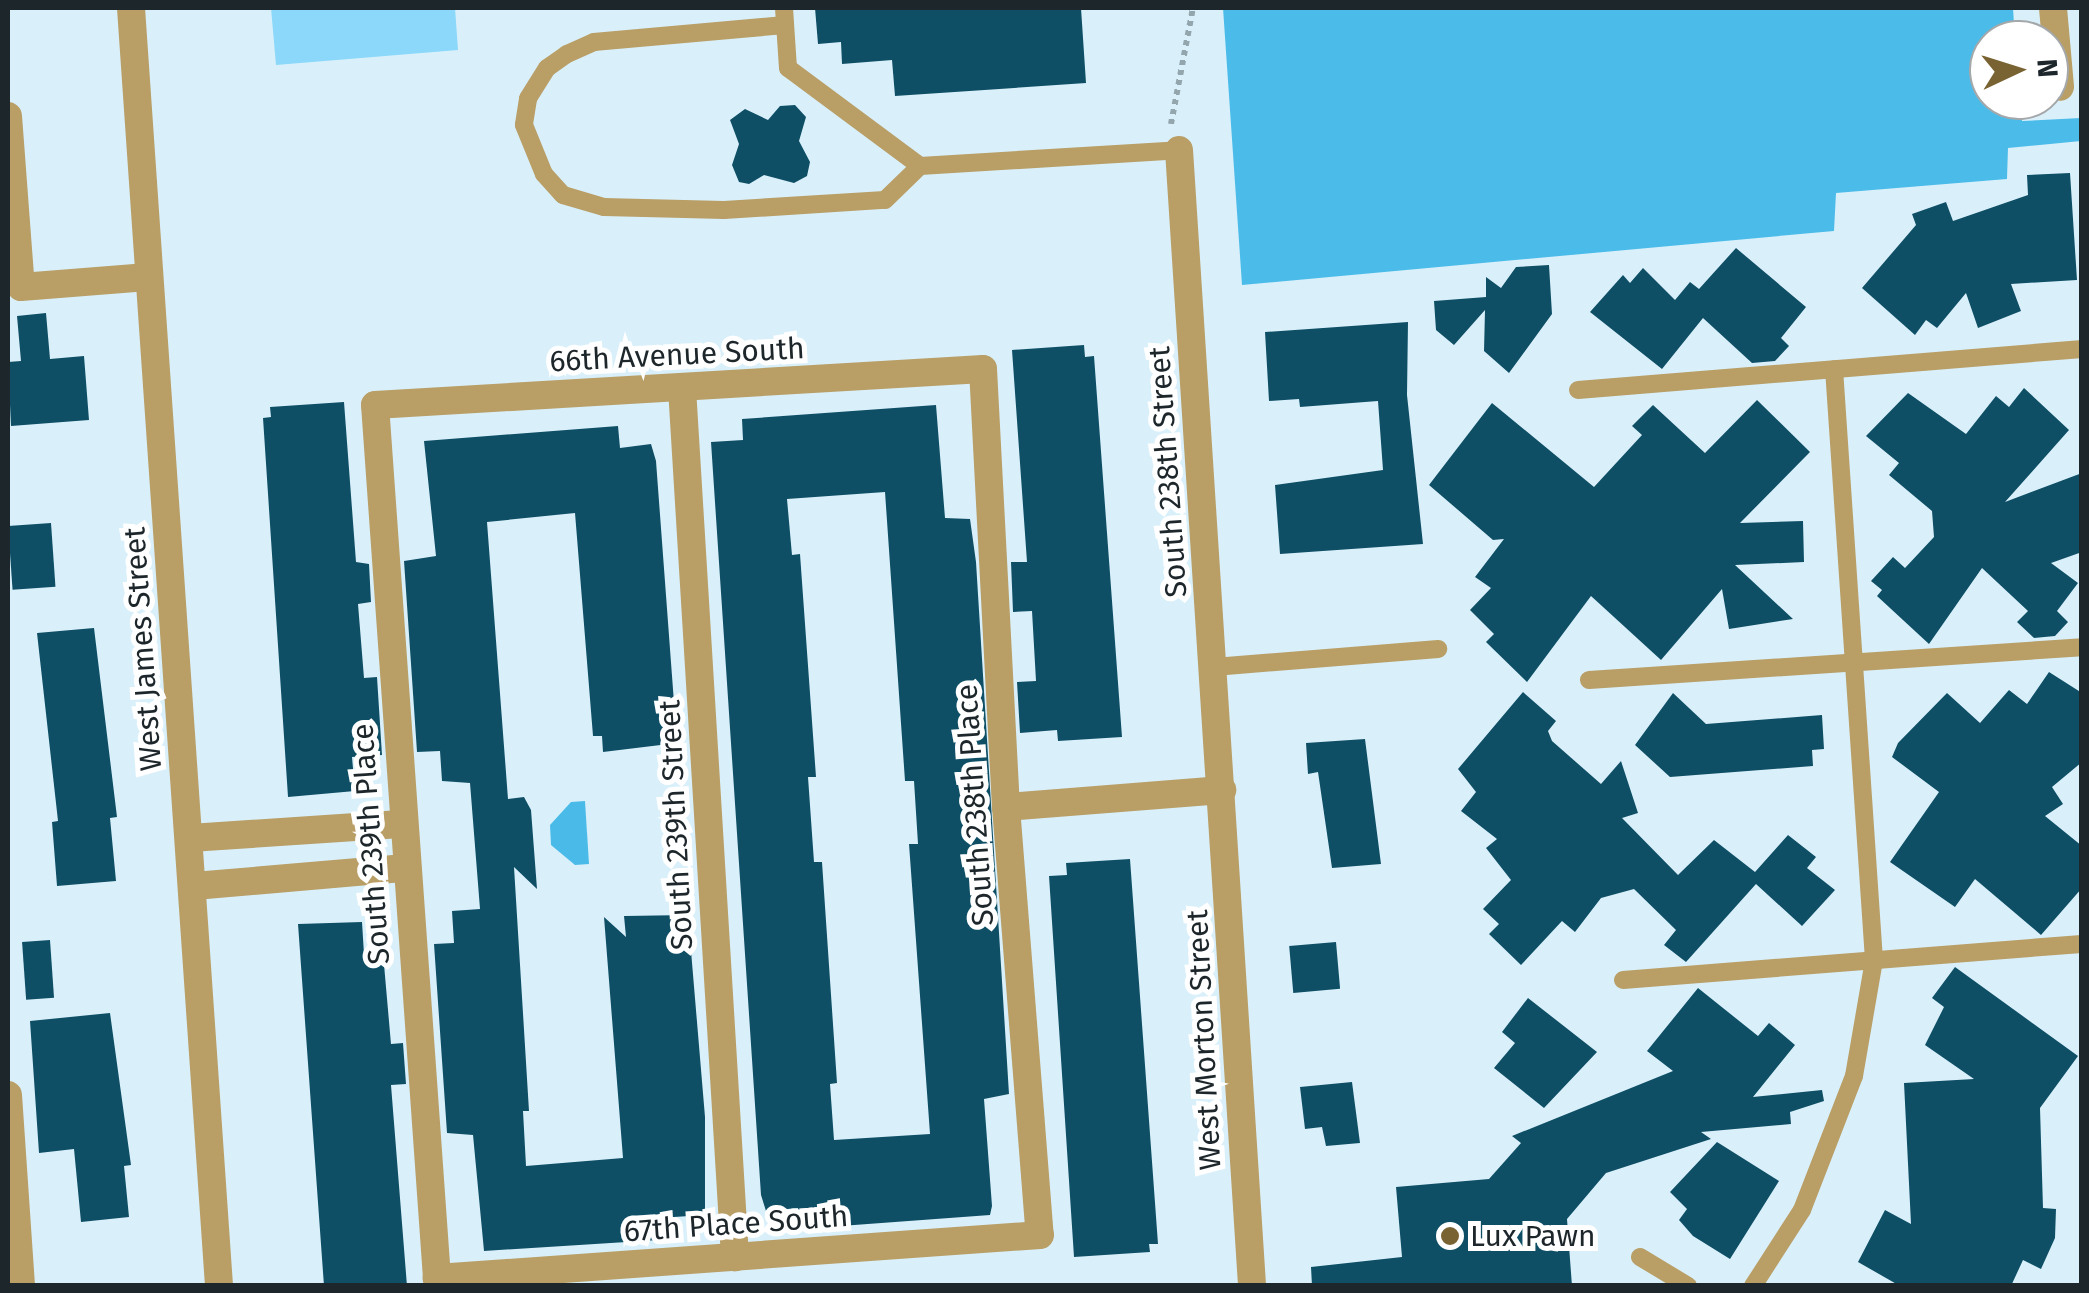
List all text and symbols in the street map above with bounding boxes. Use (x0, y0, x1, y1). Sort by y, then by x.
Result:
north arrow (1969, 20, 2069, 120)
text: N (2030, 58, 2065, 78)
street label: 66th Avenue South (548, 330, 806, 380)
street label: South 238th Street (1141, 345, 1195, 599)
street label: West James Street (117, 526, 169, 772)
street label: South 238th Place (949, 683, 1001, 927)
street label: South 239th Street (651, 699, 701, 951)
street label: South 239th Place (345, 722, 397, 966)
street label: West Morton Street (1179, 909, 1229, 1171)
street label: 67th Place South (623, 1198, 849, 1250)
place label: Lux Pawn (1470, 1218, 1595, 1254)
marker: Lux Pawn (1439, 1225, 1461, 1247)

